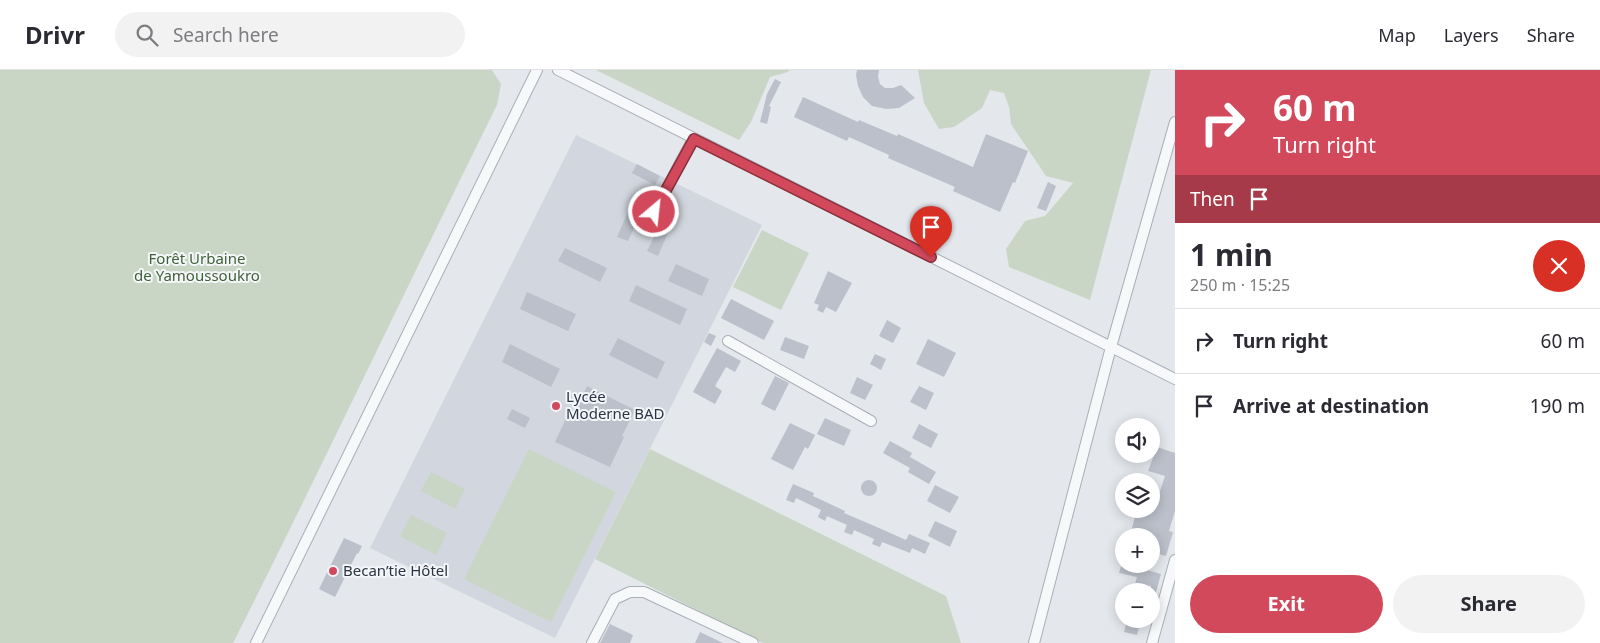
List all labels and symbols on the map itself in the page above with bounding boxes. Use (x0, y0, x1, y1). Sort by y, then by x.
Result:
position arrow (627, 185, 679, 237)
pin (910, 206, 952, 257)
park label: Forêt Urbaine de Yamoussoukro (134, 248, 260, 285)
place label: Lycée Moderne BAD (566, 386, 665, 423)
marker: Lycée Moderne BAD (550, 400, 562, 412)
place label: Becan’tie Hôtel (343, 560, 448, 580)
marker: Becan’tie Hôtel (327, 565, 339, 577)

